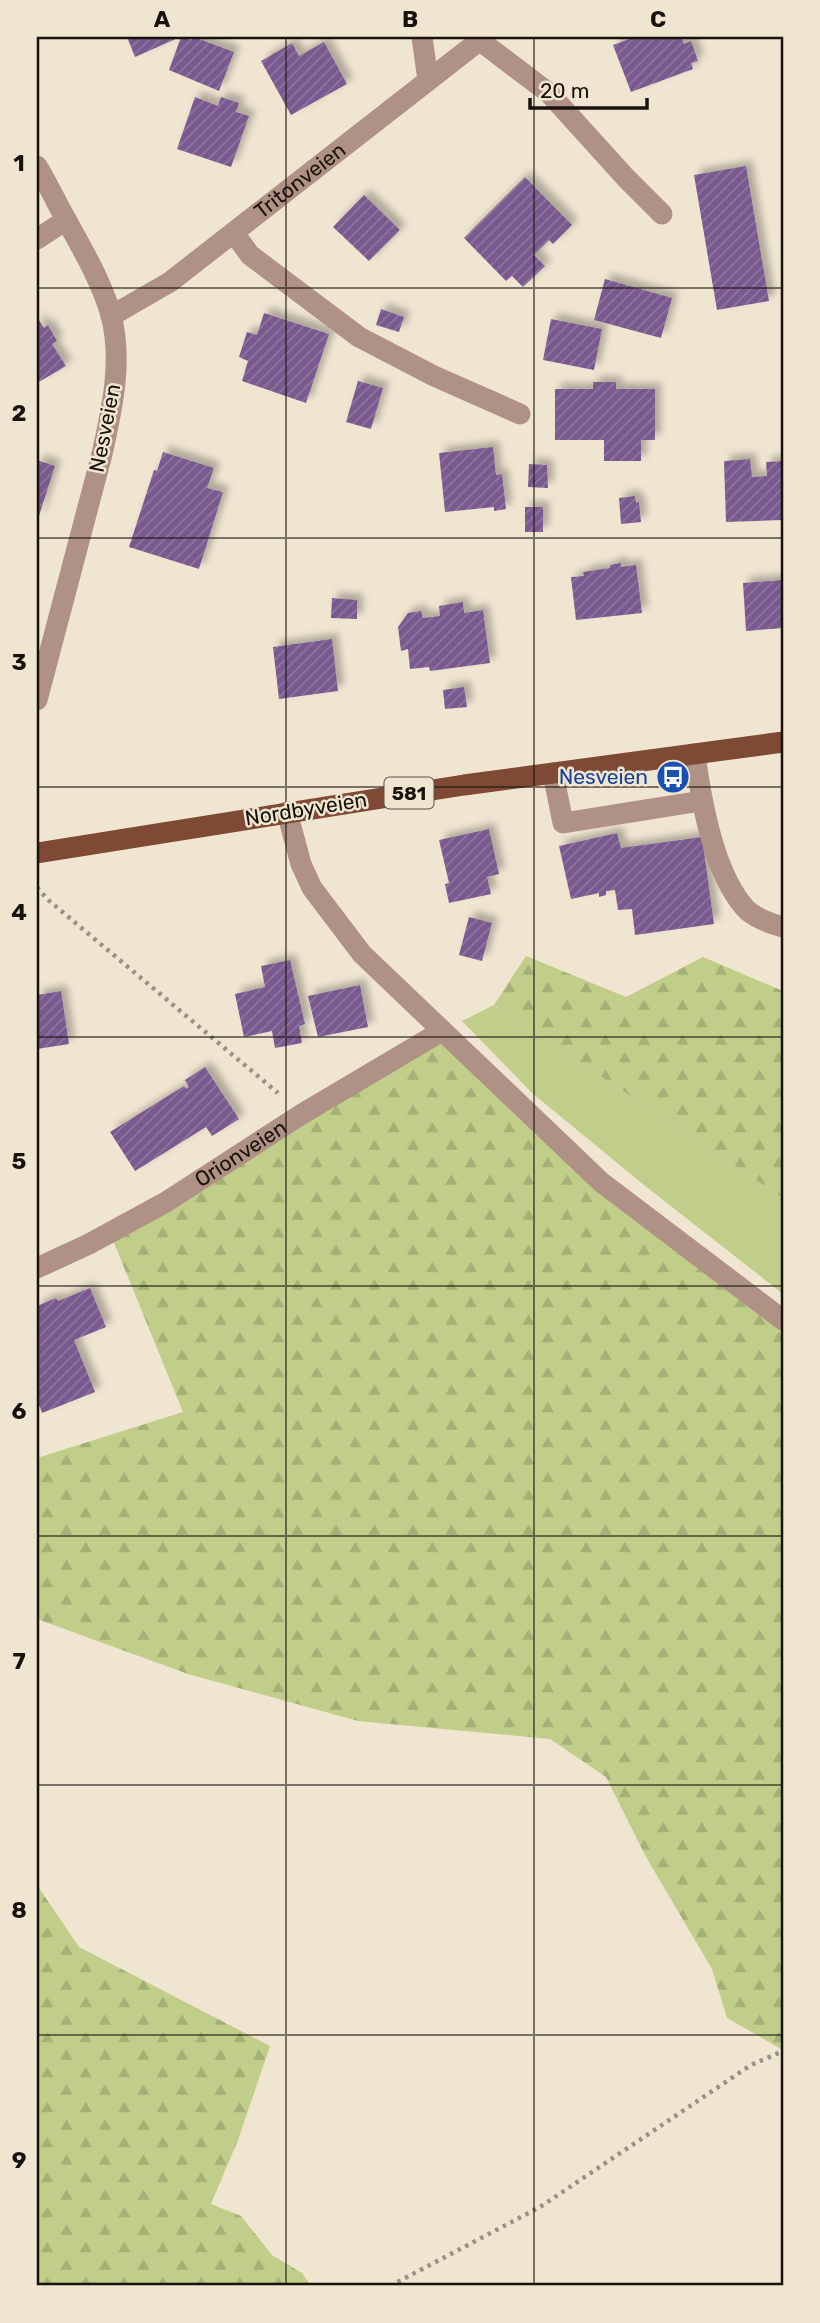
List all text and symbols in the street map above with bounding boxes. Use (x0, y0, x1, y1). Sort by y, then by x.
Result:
text: A (154, 5, 171, 33)
text: B (402, 5, 418, 33)
text: C (650, 5, 666, 33)
scale bar (530, 66, 647, 110)
text: 20 m (540, 78, 589, 103)
street label: Tritonveien (249, 137, 350, 223)
text: 1 (13, 149, 25, 177)
street label: Nesveien (84, 382, 125, 474)
text: 2 (12, 399, 26, 427)
text: 3 (11, 648, 27, 676)
bus stop icon: Nesveien (654, 758, 692, 796)
place label: Nesveien (559, 764, 648, 789)
road number: 581 (384, 778, 434, 808)
street label: Nordbyveien (243, 787, 369, 830)
text: 4 (11, 898, 27, 926)
street label: Orionveien (190, 1114, 291, 1192)
text: 5 (12, 1147, 27, 1175)
text: 6 (12, 1397, 27, 1425)
text: 7 (12, 1647, 26, 1675)
text: 8 (11, 1896, 27, 1924)
text: 9 (12, 2146, 26, 2174)

